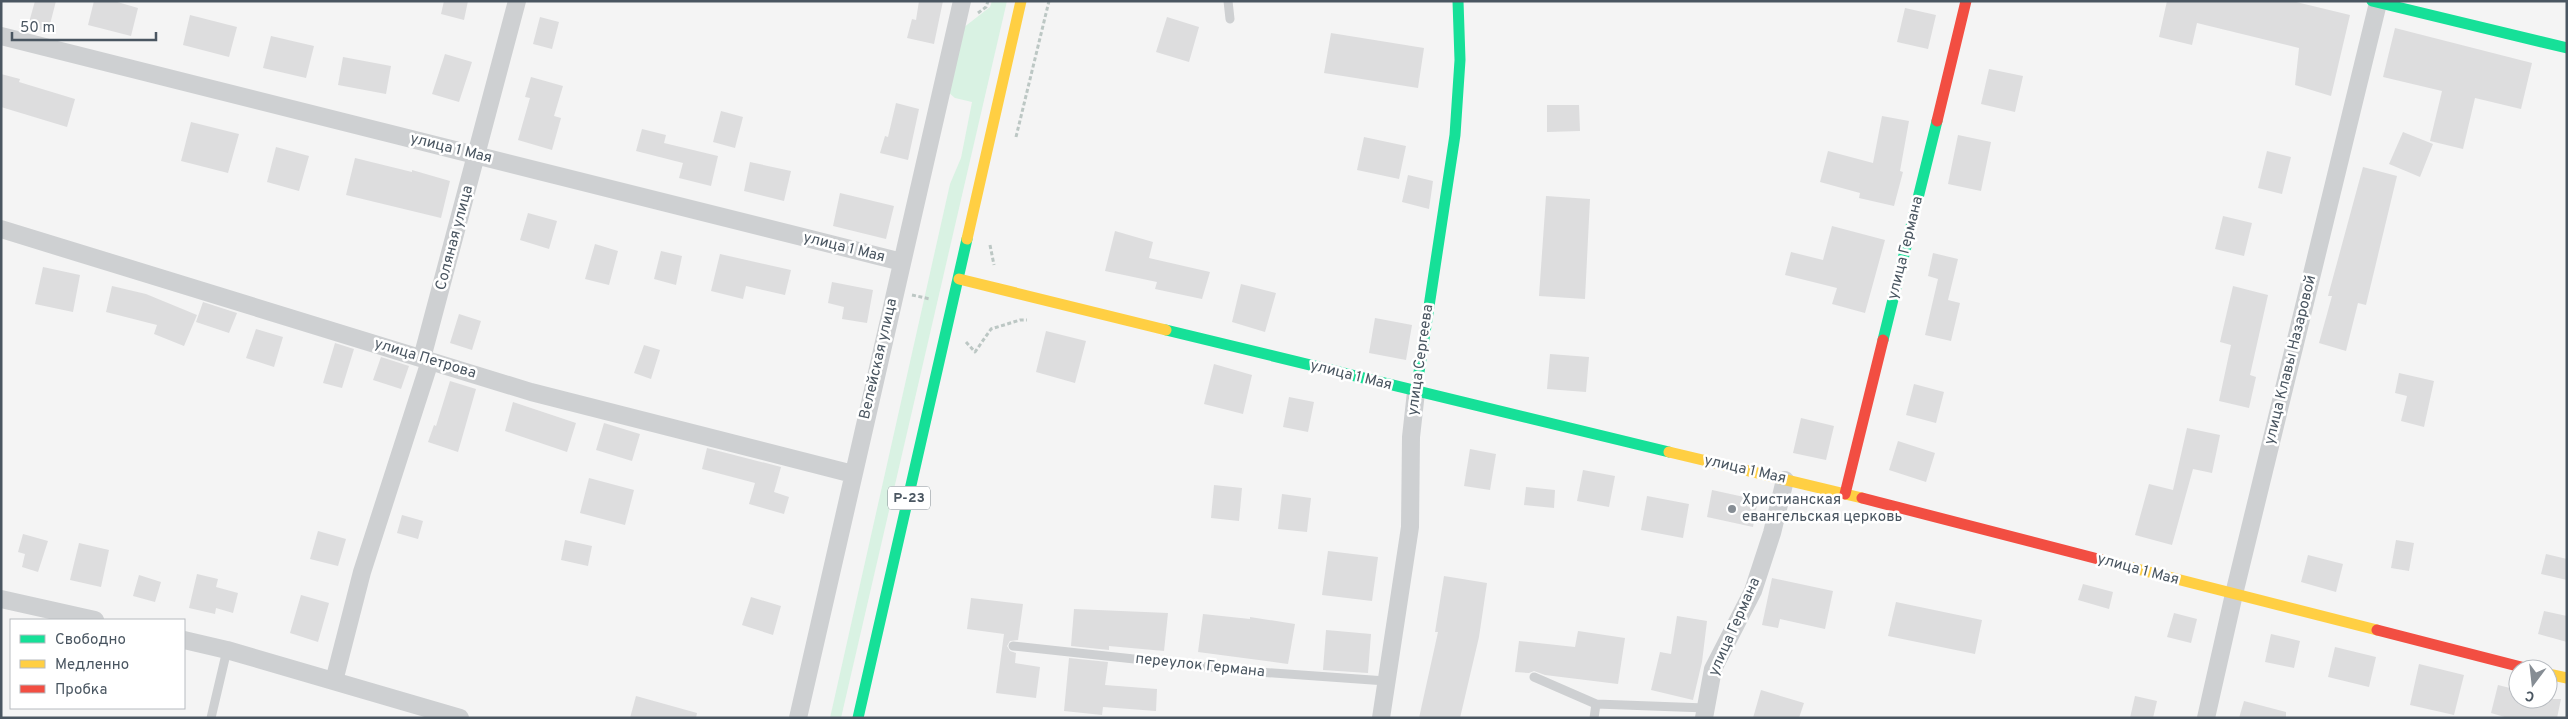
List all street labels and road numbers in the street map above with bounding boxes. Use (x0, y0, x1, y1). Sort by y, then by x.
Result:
street label: улица 1 Мая (408, 130, 494, 168)
street label: Соляная улица (432, 183, 478, 293)
street label: улица Германа (1884, 194, 1928, 302)
street label: улица 1 Мая (801, 229, 887, 267)
street label: улица Клавы Назаровой (2261, 273, 2321, 447)
street label: Велейская улица (856, 297, 902, 421)
street label: улица Сергеева (1404, 303, 1438, 417)
street label: улица Петрова (372, 334, 478, 384)
street label: улица 1 Мая (1308, 357, 1394, 395)
street label: улица 1 Мая (1702, 451, 1788, 489)
road number: Р-23 (888, 486, 930, 509)
street label: улица 1 Мая (2095, 550, 2181, 590)
street label: улица Германа (1705, 575, 1765, 679)
street label: переулок Германа (1134, 650, 1266, 682)

